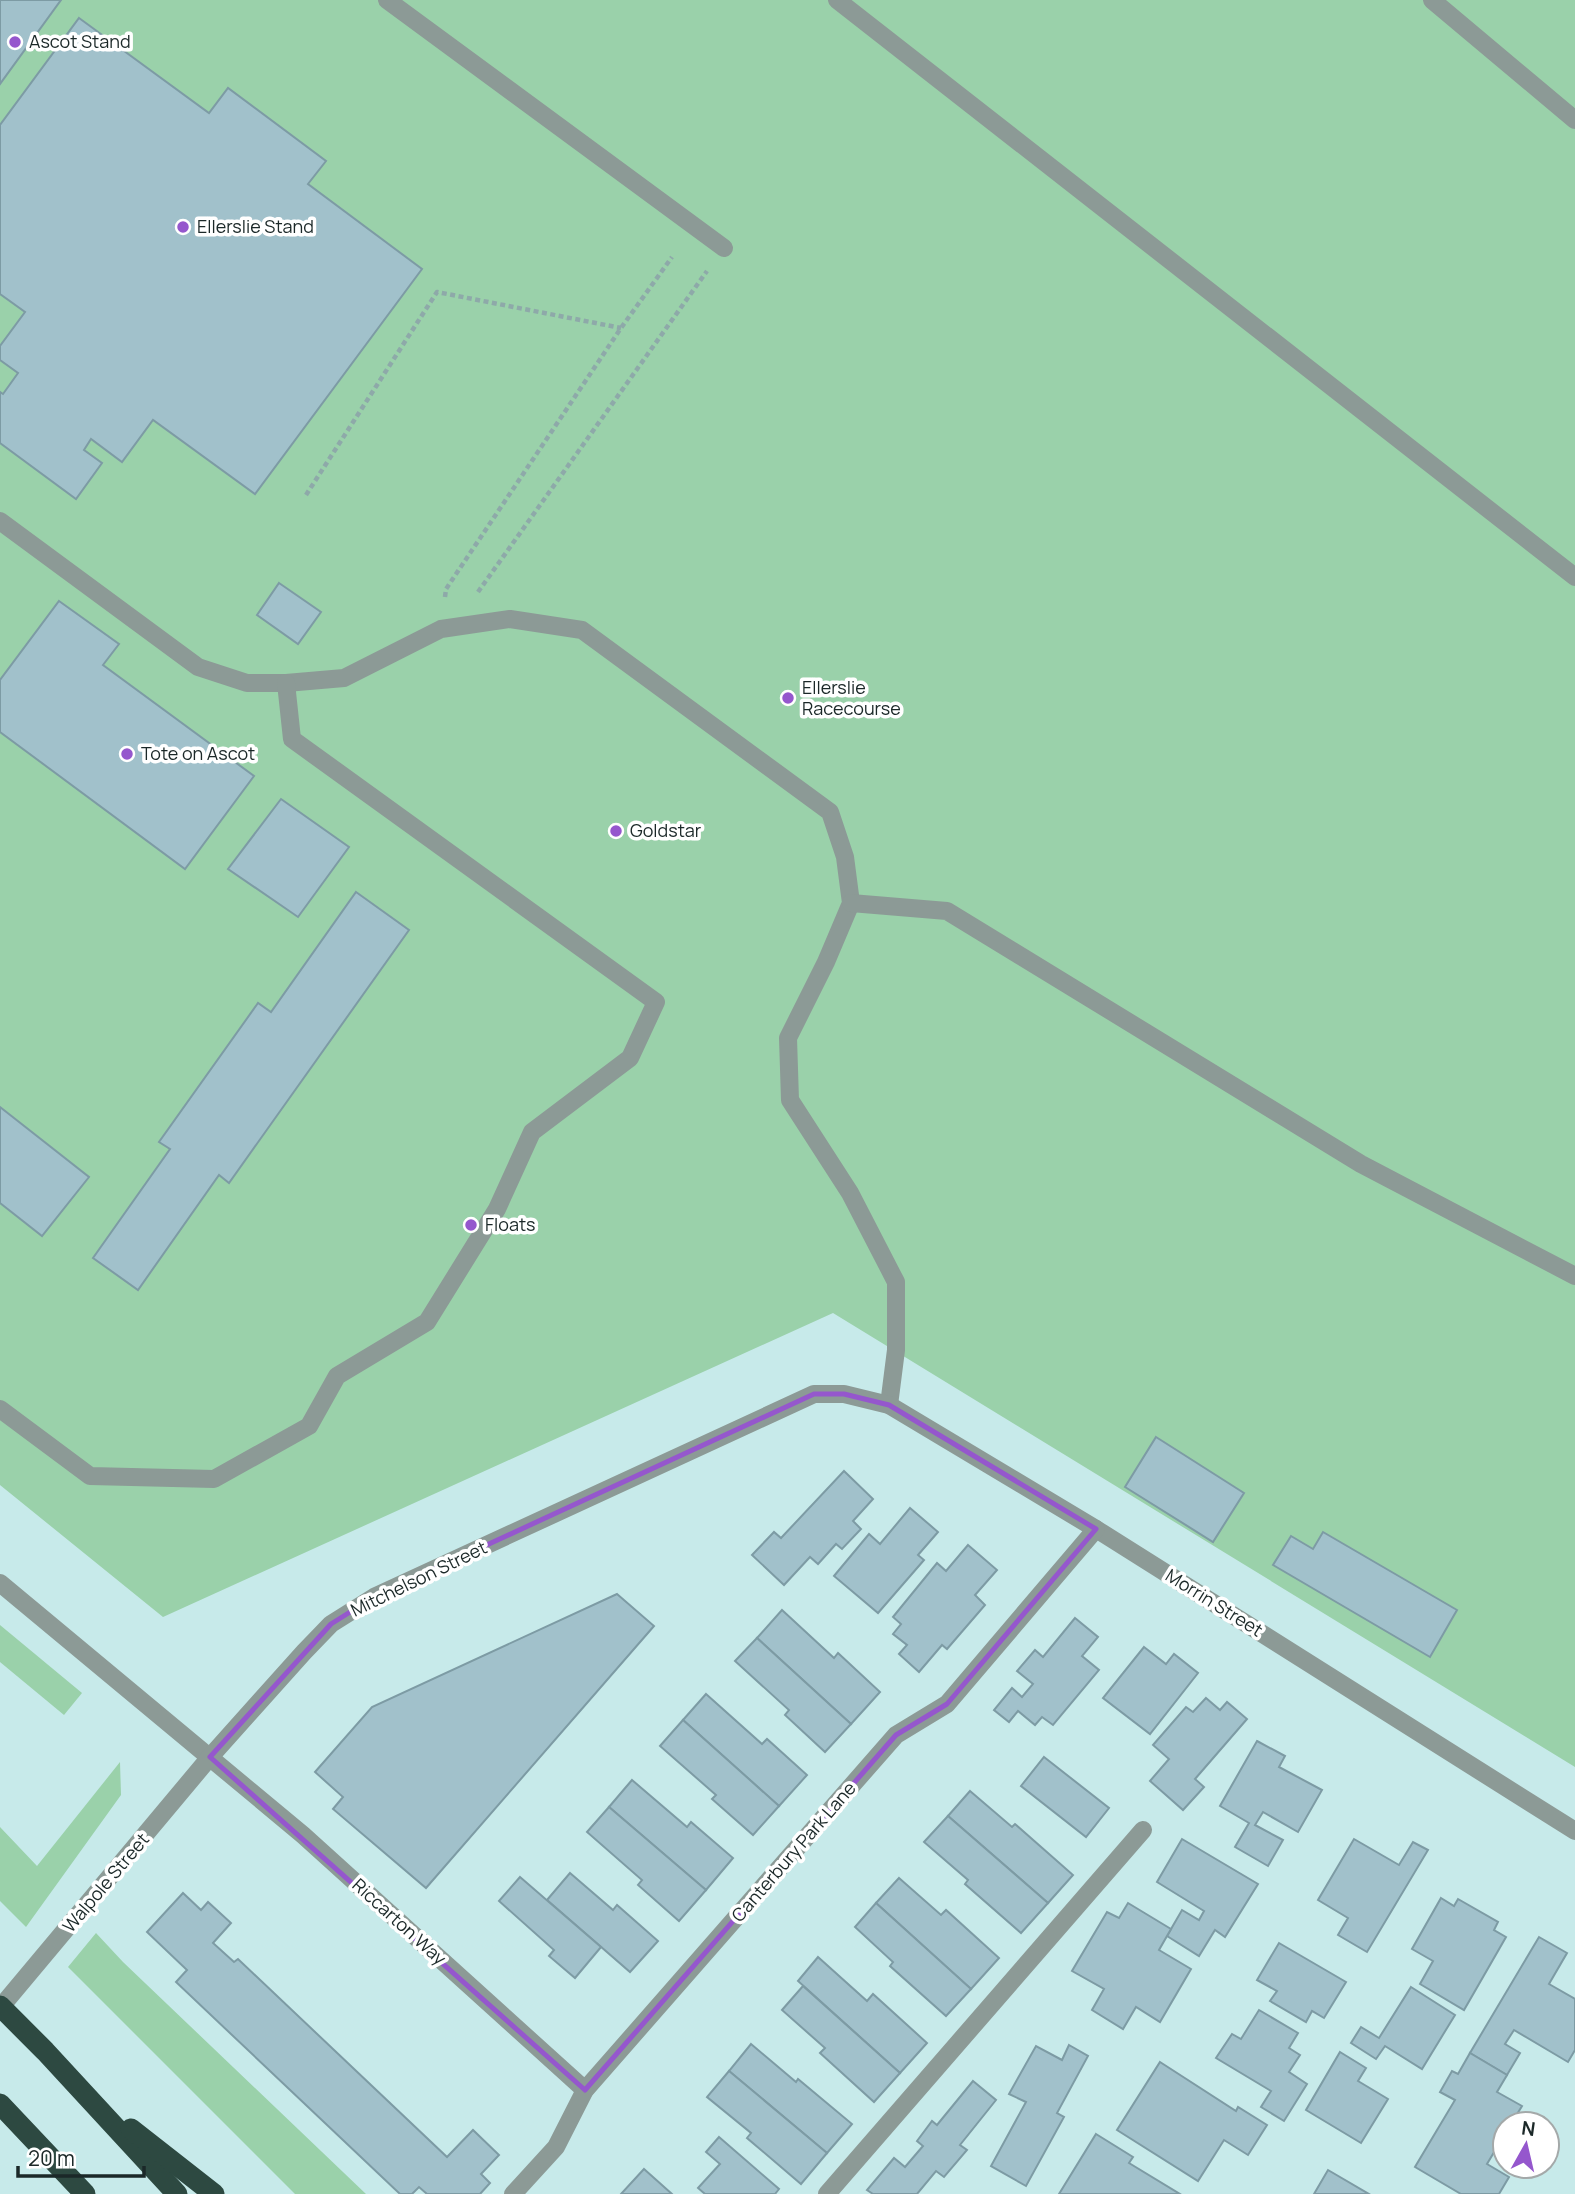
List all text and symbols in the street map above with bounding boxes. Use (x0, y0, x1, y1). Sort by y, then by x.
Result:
place label: Ascot Stand (29, 29, 131, 53)
marker: Ascot Stand (7, 34, 23, 50)
place label: Ellerslie Stand (197, 214, 314, 238)
marker: Ellerslie Stand (175, 219, 191, 235)
place label: Ellerslie Racecourse (802, 675, 901, 720)
marker: Ellerslie Racecourse (780, 690, 796, 706)
place label: Tote on Ascot (141, 741, 255, 765)
marker: Tote on Ascot (119, 746, 135, 762)
place label: Goldstar (630, 818, 702, 842)
marker: Goldstar (608, 823, 624, 839)
place label: Floats (485, 1212, 536, 1236)
marker: Floats (463, 1217, 479, 1233)
street label: Mitchelson Street (346, 1535, 491, 1622)
street label: Morrin Street (1161, 1563, 1268, 1642)
street label: Canterbury Park Lane (726, 1776, 861, 1926)
street label: Walpole Street (57, 1828, 154, 1937)
street label: Riccarton Way (348, 1873, 452, 1970)
north arrow (1491, 2110, 1561, 2180)
text: N (1520, 2114, 1537, 2142)
scale bar (18, 2134, 144, 2178)
text: 20 m (28, 2144, 75, 2172)

